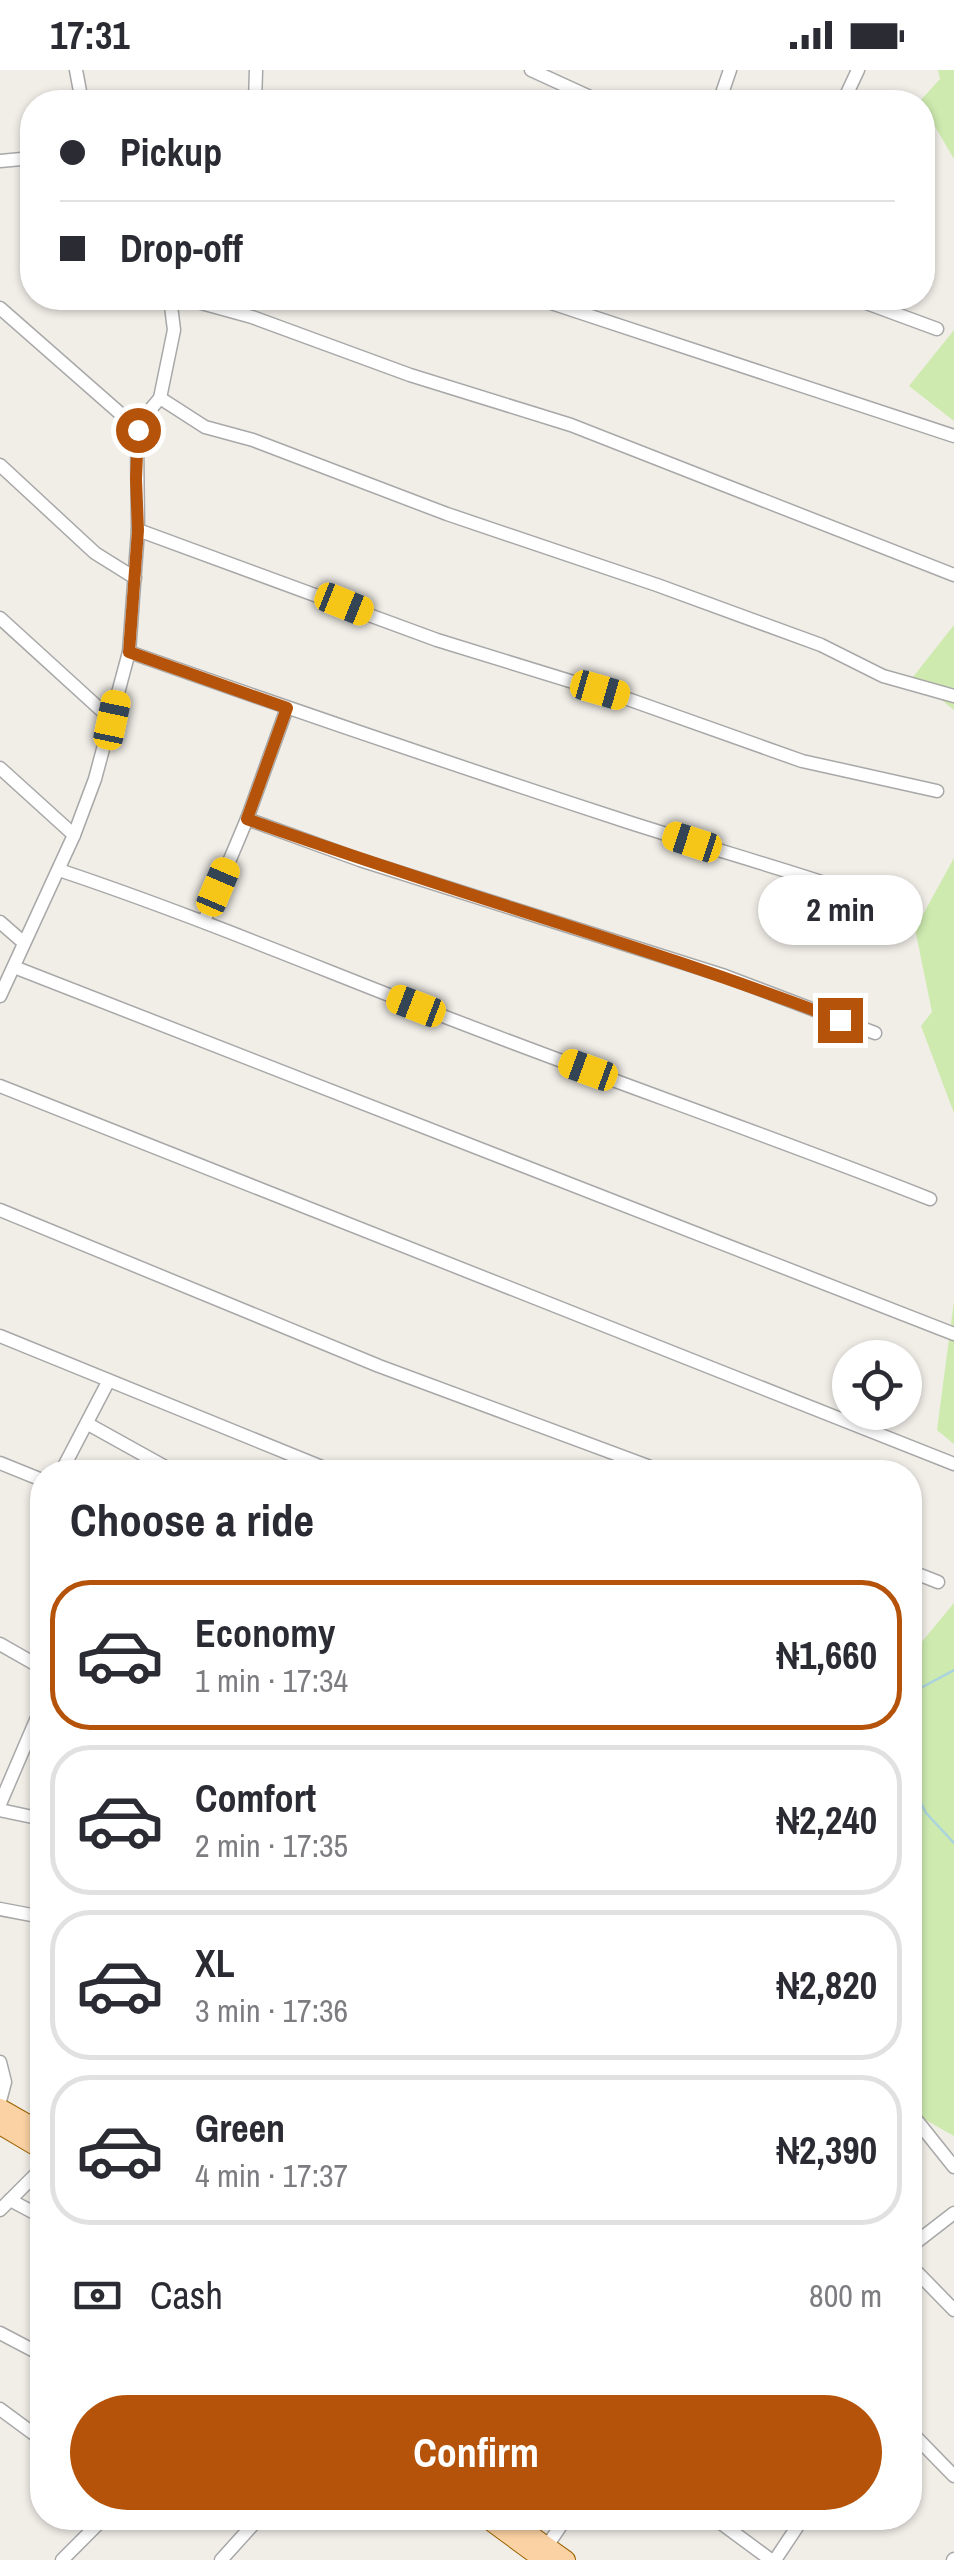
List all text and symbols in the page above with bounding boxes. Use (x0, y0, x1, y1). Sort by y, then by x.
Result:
text: 17:31 (50, 10, 130, 61)
text: Pickup (120, 127, 222, 178)
text: Drop-off (120, 223, 243, 274)
route start (116, 408, 161, 453)
car (311, 579, 377, 629)
car (567, 667, 633, 713)
car (91, 688, 133, 752)
car (659, 818, 725, 866)
car (192, 854, 244, 920)
callout: 2 min (758, 875, 922, 945)
text: 2 min (806, 888, 875, 931)
car (383, 981, 449, 1031)
route end (818, 998, 863, 1043)
car (555, 1046, 621, 1094)
map controls (832, 1340, 922, 1430)
button: locate (832, 1340, 922, 1430)
text: Choose a ride (70, 1489, 314, 1550)
text: Economy (195, 1608, 335, 1659)
icon: car (75, 1610, 165, 1700)
text: ₦1,660 (777, 1630, 877, 1681)
text: 1 min · 17:34 (195, 1659, 348, 1702)
text: Comfort (195, 1773, 316, 1824)
icon: car (75, 1775, 165, 1865)
text: ₦2,240 (777, 1795, 877, 1846)
text: 2 min · 17:35 (195, 1824, 348, 1867)
text: XL (195, 1938, 235, 1989)
icon: car (75, 1940, 165, 2030)
text: ₦2,820 (777, 1960, 877, 2011)
text: 3 min · 17:36 (195, 1989, 348, 2032)
text: Green (195, 2103, 285, 2154)
icon: car (75, 2105, 165, 2195)
text: ₦2,390 (777, 2125, 877, 2176)
text: 4 min · 17:37 (195, 2154, 348, 2197)
icon: cash (70, 2268, 125, 2323)
text: Cash (150, 2270, 223, 2321)
text: 800 m (809, 2274, 882, 2317)
button: Confirm (70, 2395, 882, 2510)

